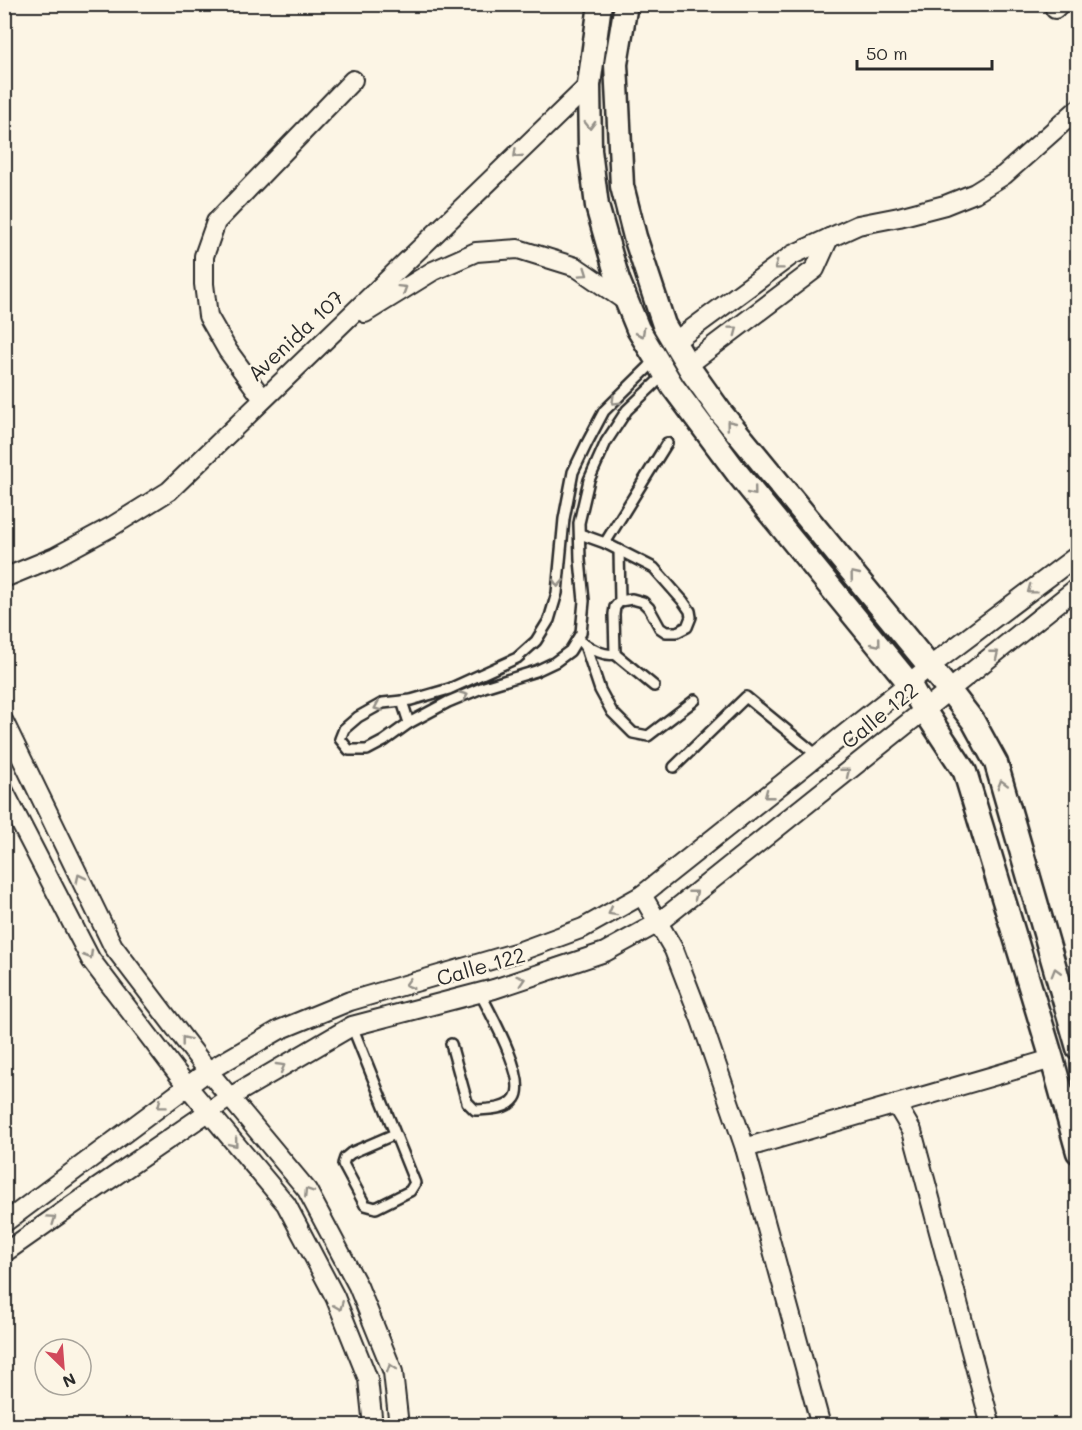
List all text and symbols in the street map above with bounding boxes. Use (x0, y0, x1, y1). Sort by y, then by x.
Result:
scale bar (857, 33, 992, 71)
text: 50 m (866, 41, 908, 65)
one-way arrow (583, 121, 596, 130)
one-way arrow (513, 147, 524, 158)
one-way arrow (773, 258, 784, 269)
one-way arrow (578, 266, 589, 277)
street label: Avenida 107 (241, 284, 349, 386)
one-way arrow (396, 285, 407, 296)
one-way arrow (728, 326, 739, 337)
one-way arrow (634, 327, 645, 337)
one-way arrow (611, 394, 621, 405)
one-way arrow (727, 420, 738, 431)
one-way arrow (745, 485, 756, 496)
one-way arrow (850, 571, 861, 582)
one-way arrow (552, 578, 565, 587)
one-way arrow (1026, 583, 1037, 594)
one-way arrow (869, 636, 880, 647)
one-way arrow (988, 650, 999, 661)
street label: Calle 122 (835, 676, 923, 754)
one-way arrow (458, 691, 469, 703)
one-way arrow (374, 700, 385, 712)
one-way arrow (840, 769, 851, 780)
one-way arrow (997, 779, 1009, 790)
one-way arrow (764, 787, 775, 798)
one-way arrow (75, 873, 87, 884)
one-way arrow (687, 891, 698, 902)
one-way arrow (608, 904, 618, 916)
street label: Calle 122 (433, 940, 528, 991)
one-way arrow (82, 949, 93, 959)
one-way arrow (1051, 967, 1063, 977)
one-way arrow (515, 975, 526, 988)
one-way arrow (404, 977, 415, 989)
one-way arrow (182, 1036, 193, 1047)
one-way arrow (275, 1063, 285, 1075)
one-way arrow (157, 1098, 168, 1109)
one-way arrow (227, 1136, 238, 1147)
one-way arrow (303, 1188, 315, 1198)
one-way arrow (46, 1215, 57, 1226)
one-way arrow (332, 1299, 344, 1310)
north arrow (33, 1337, 93, 1397)
one-way arrow (386, 1363, 398, 1374)
text: N (60, 1369, 79, 1393)

